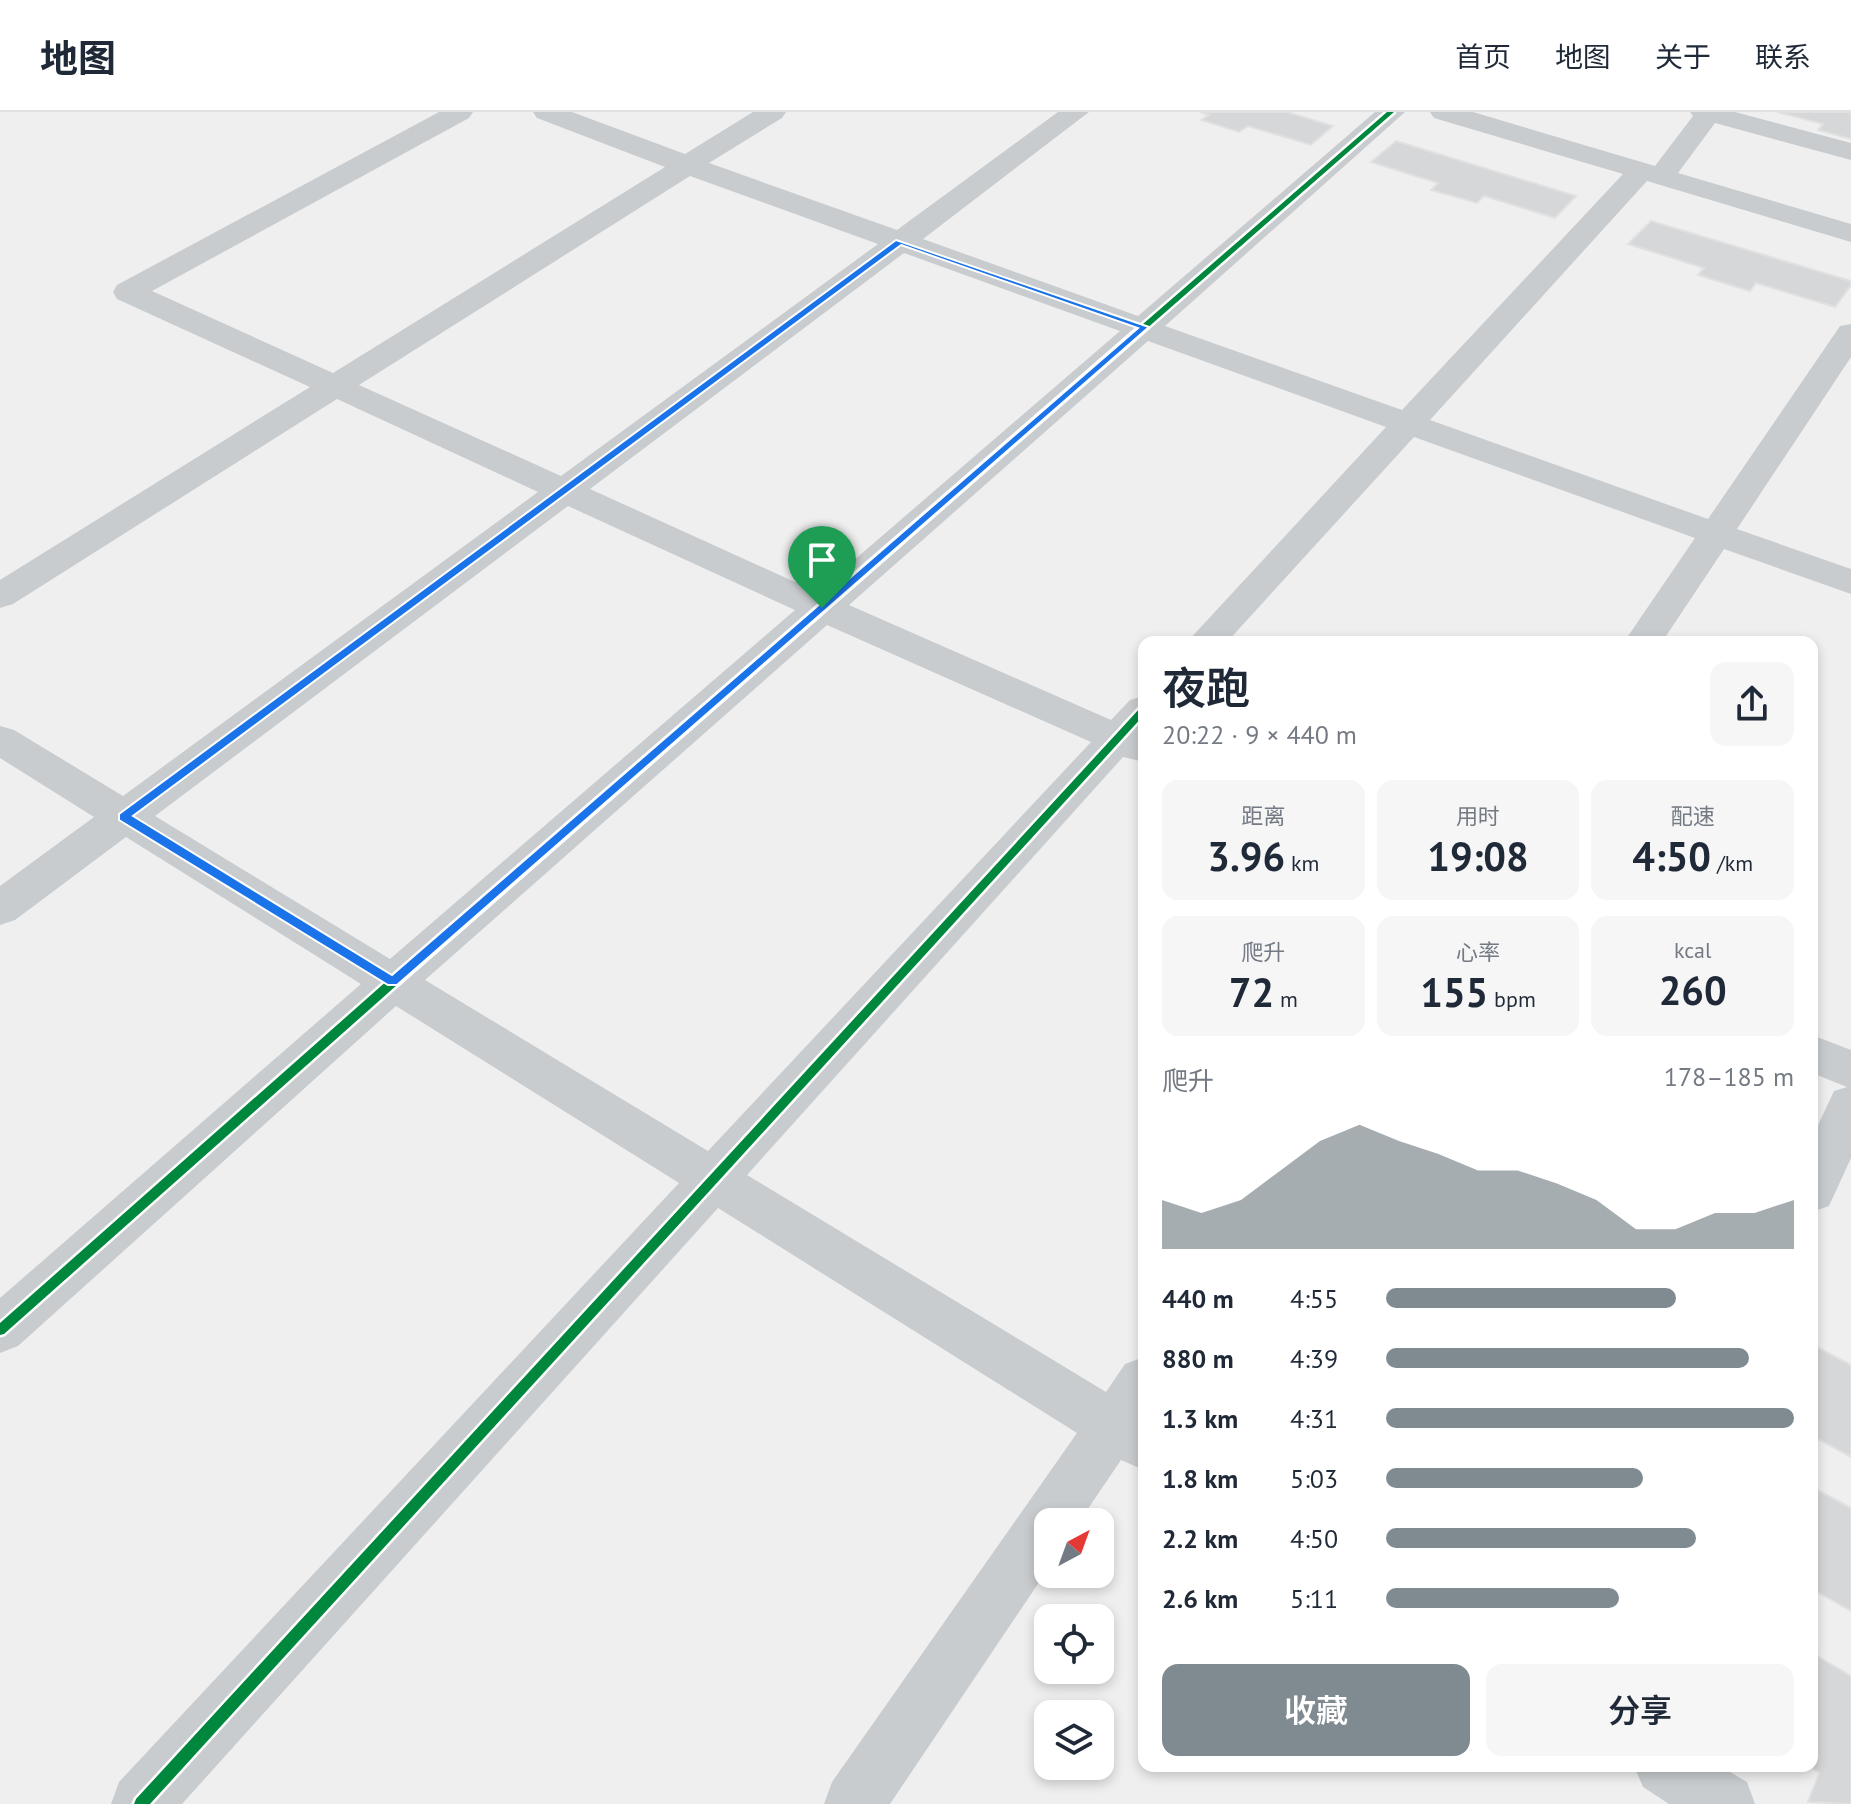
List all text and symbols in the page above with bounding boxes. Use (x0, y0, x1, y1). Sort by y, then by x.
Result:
text: 地图 (40, 33, 116, 82)
text: 首页 (1455, 38, 1511, 75)
text: 地图 (1555, 38, 1611, 75)
text: 关于 (1655, 38, 1711, 75)
text: 联系 (1755, 38, 1811, 75)
pin (788, 526, 856, 608)
icon: arrive (800, 538, 844, 582)
text: 夜跑 (1162, 659, 1250, 716)
button: share (1710, 662, 1794, 746)
text: 20:22 · 9 × 440 m (1162, 718, 1357, 751)
text: 距离 (1241, 802, 1285, 830)
text: 用时 (1456, 802, 1500, 830)
text: 配速 (1671, 802, 1715, 830)
text: 3.96 (1207, 830, 1285, 882)
text: 19:08 (1427, 830, 1529, 882)
text: 4:50 (1632, 830, 1711, 882)
text: km (1285, 849, 1319, 877)
text: /km (1711, 849, 1753, 877)
text: kcal (1674, 936, 1711, 964)
text: 爬升 (1241, 938, 1285, 966)
text: 心率 (1456, 938, 1500, 966)
text: 260 (1659, 964, 1727, 1016)
text: 72 (1229, 966, 1274, 1018)
text: 155 (1420, 966, 1488, 1018)
text: m (1274, 985, 1298, 1013)
text: bpm (1488, 985, 1536, 1013)
text: 178–185 m (1664, 1060, 1794, 1093)
text: 爬升 (1162, 1064, 1214, 1097)
text: 440 m (1162, 1282, 1234, 1315)
text: 4:55 (1290, 1282, 1338, 1315)
text: 880 m (1162, 1342, 1234, 1375)
text: 4:39 (1290, 1342, 1338, 1375)
text: 1.3 km (1162, 1402, 1238, 1435)
text: 4:31 (1290, 1402, 1338, 1435)
text: 1.8 km (1162, 1462, 1238, 1495)
text: 5:03 (1290, 1462, 1338, 1495)
north arrow (1034, 1508, 1114, 1588)
map controls (1034, 1508, 1114, 1780)
text: 2.2 km (1162, 1522, 1238, 1555)
text: 4:50 (1290, 1522, 1338, 1555)
text: 2.6 km (1162, 1582, 1238, 1615)
text: 5:11 (1290, 1582, 1338, 1615)
button: locate (1034, 1604, 1114, 1684)
button: 收藏 (1162, 1664, 1470, 1756)
button: 分享 (1486, 1664, 1794, 1756)
button: layers (1034, 1700, 1114, 1780)

